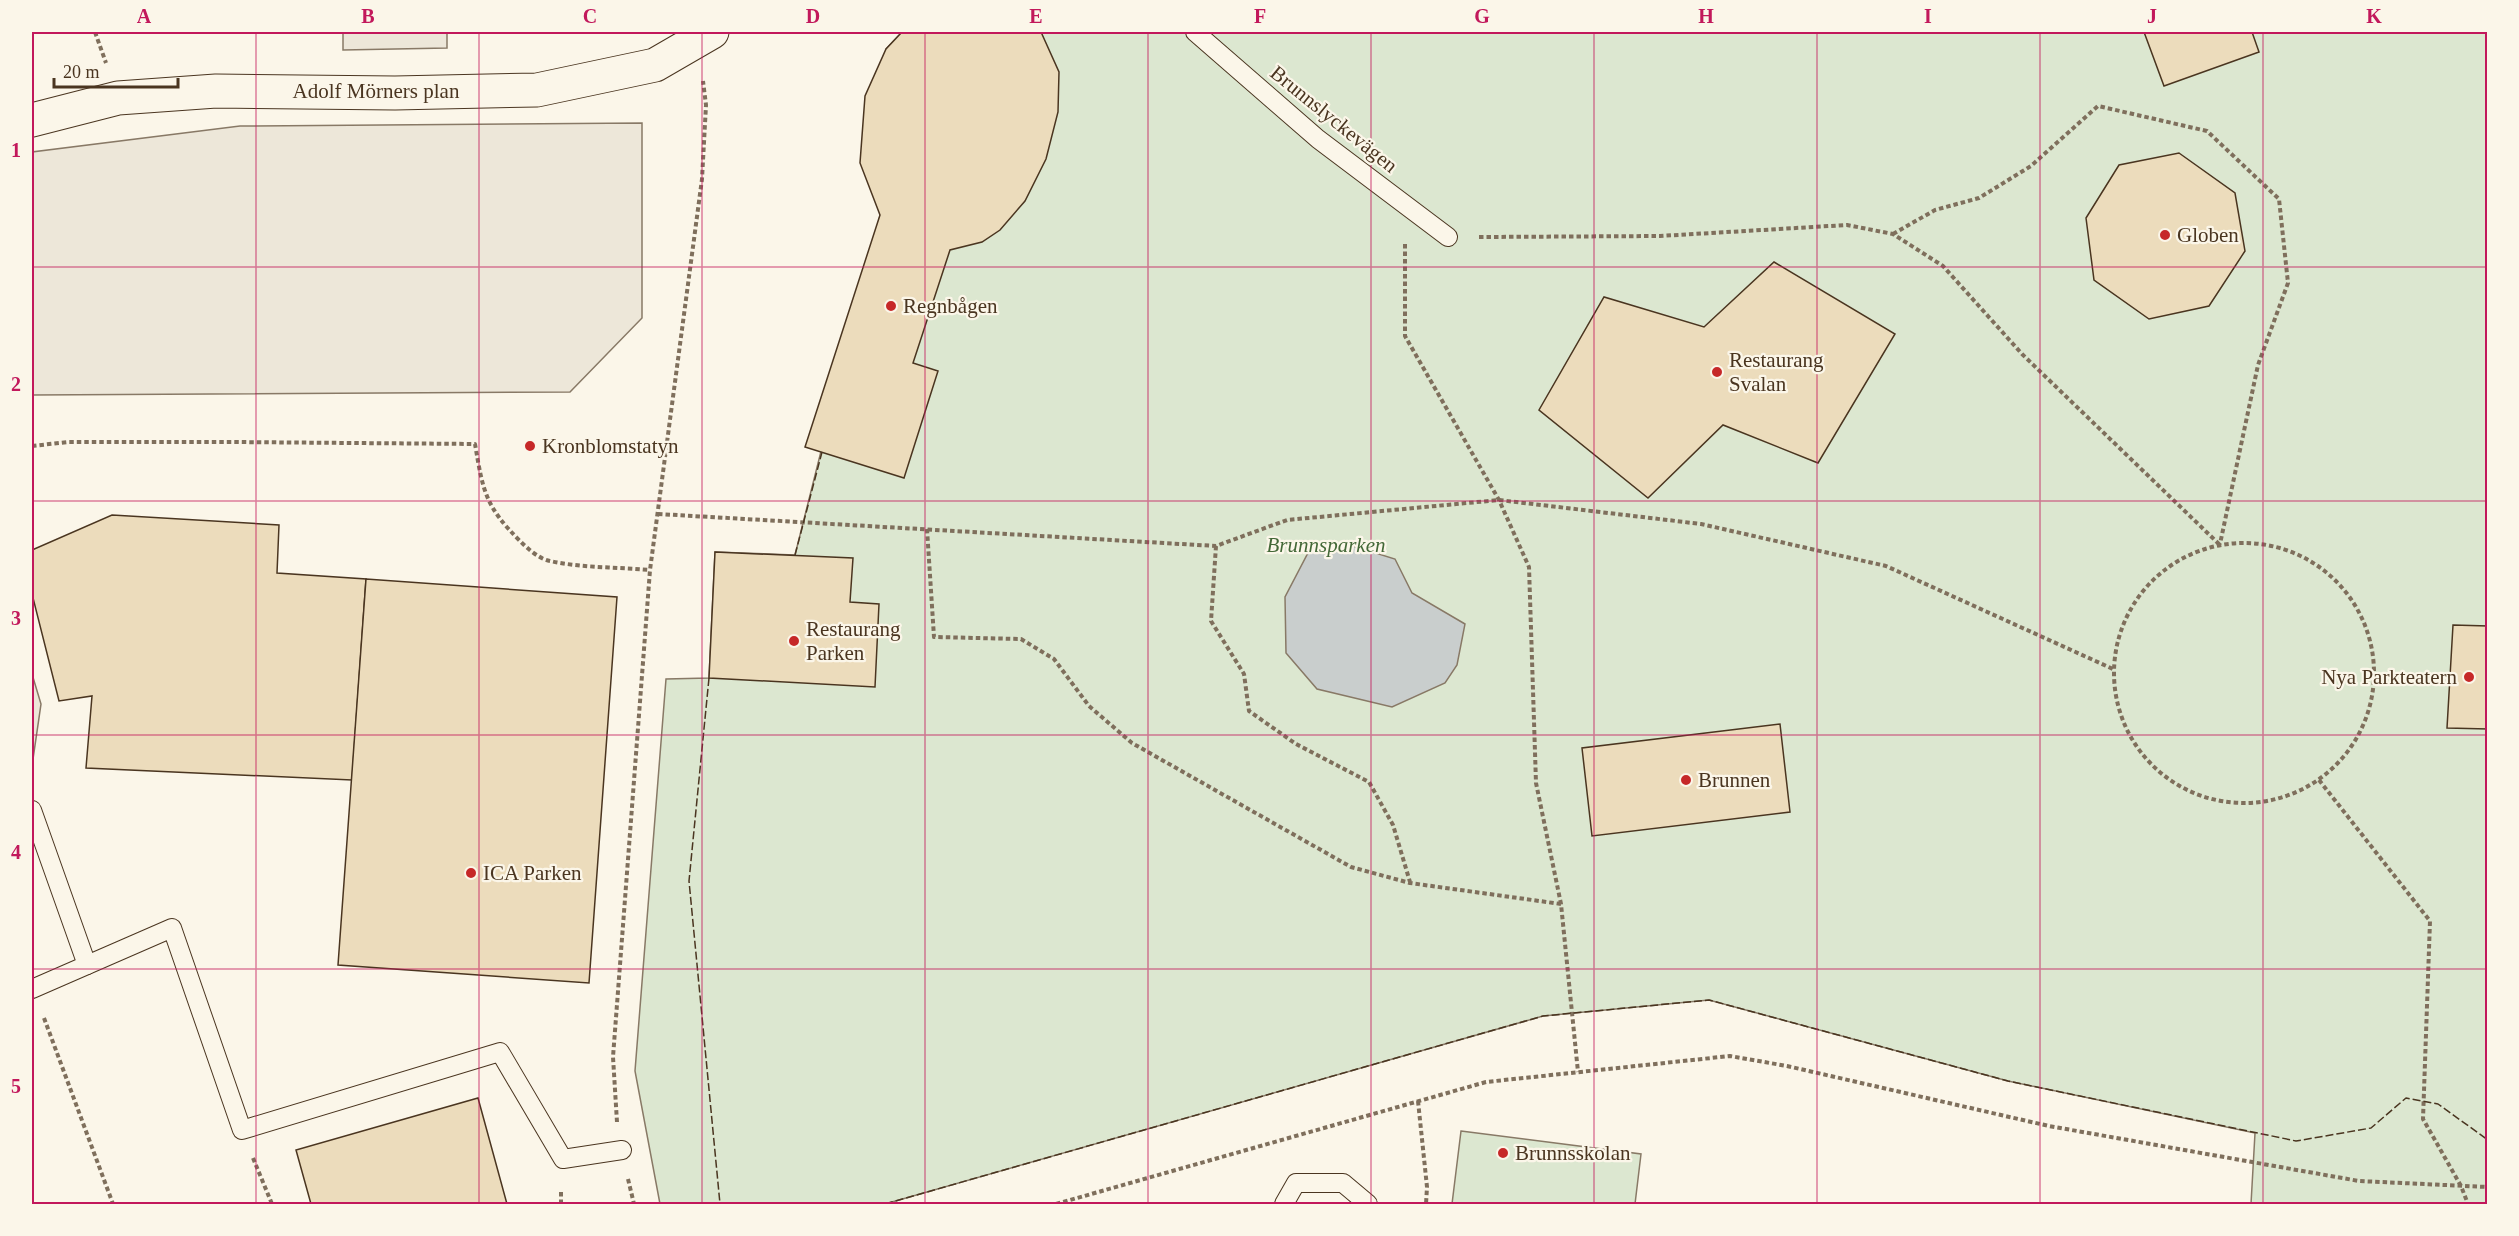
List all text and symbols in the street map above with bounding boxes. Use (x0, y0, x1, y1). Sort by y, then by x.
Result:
text: A (137, 5, 152, 27)
text: B (361, 5, 375, 27)
text: C (583, 5, 597, 27)
text: D (806, 5, 820, 27)
text: E (1029, 5, 1043, 27)
text: F (1254, 5, 1266, 27)
text: G (1474, 5, 1490, 27)
text: H (1698, 5, 1714, 27)
text: I (1924, 5, 1932, 27)
text: J (2147, 5, 2157, 27)
text: K (2366, 5, 2382, 27)
scale bar (54, 51, 178, 89)
street label: Brunnslyckevägen (1266, 60, 1403, 178)
text: 20 m (63, 62, 100, 82)
street label: Adolf Mörners plan (293, 79, 460, 103)
text: 1 (11, 139, 21, 161)
place label: Globen (2177, 223, 2239, 247)
marker: Globen (2158, 228, 2172, 242)
place label: Regnbågen (903, 294, 998, 318)
marker: Regnbågen (884, 299, 898, 313)
place label: Restaurang Svalan (1729, 348, 1824, 396)
marker: Restaurang Svalan (1710, 365, 1724, 379)
text: 2 (11, 373, 21, 395)
place label: Kronblomstatyn (542, 434, 679, 458)
marker: Kronblomstatyn (523, 439, 537, 453)
park label: Brunnsparken (1267, 533, 1386, 557)
text: 3 (11, 607, 21, 629)
place label: Restaurang Parken (806, 617, 901, 665)
marker: Restaurang Parken (787, 634, 801, 648)
place label: Nya Parkteatern (2321, 665, 2457, 689)
marker: Nya Parkteatern (2462, 670, 2476, 684)
place label: Brunnen (1698, 768, 1771, 792)
marker: Brunnen (1679, 773, 1693, 787)
text: 4 (11, 841, 21, 863)
place label: ICA Parken (483, 861, 582, 885)
marker: ICA Parken (464, 866, 478, 880)
text: 5 (11, 1075, 21, 1097)
place label: Brunnsskolan (1515, 1141, 1631, 1165)
marker: Brunnsskolan (1496, 1146, 1510, 1160)

